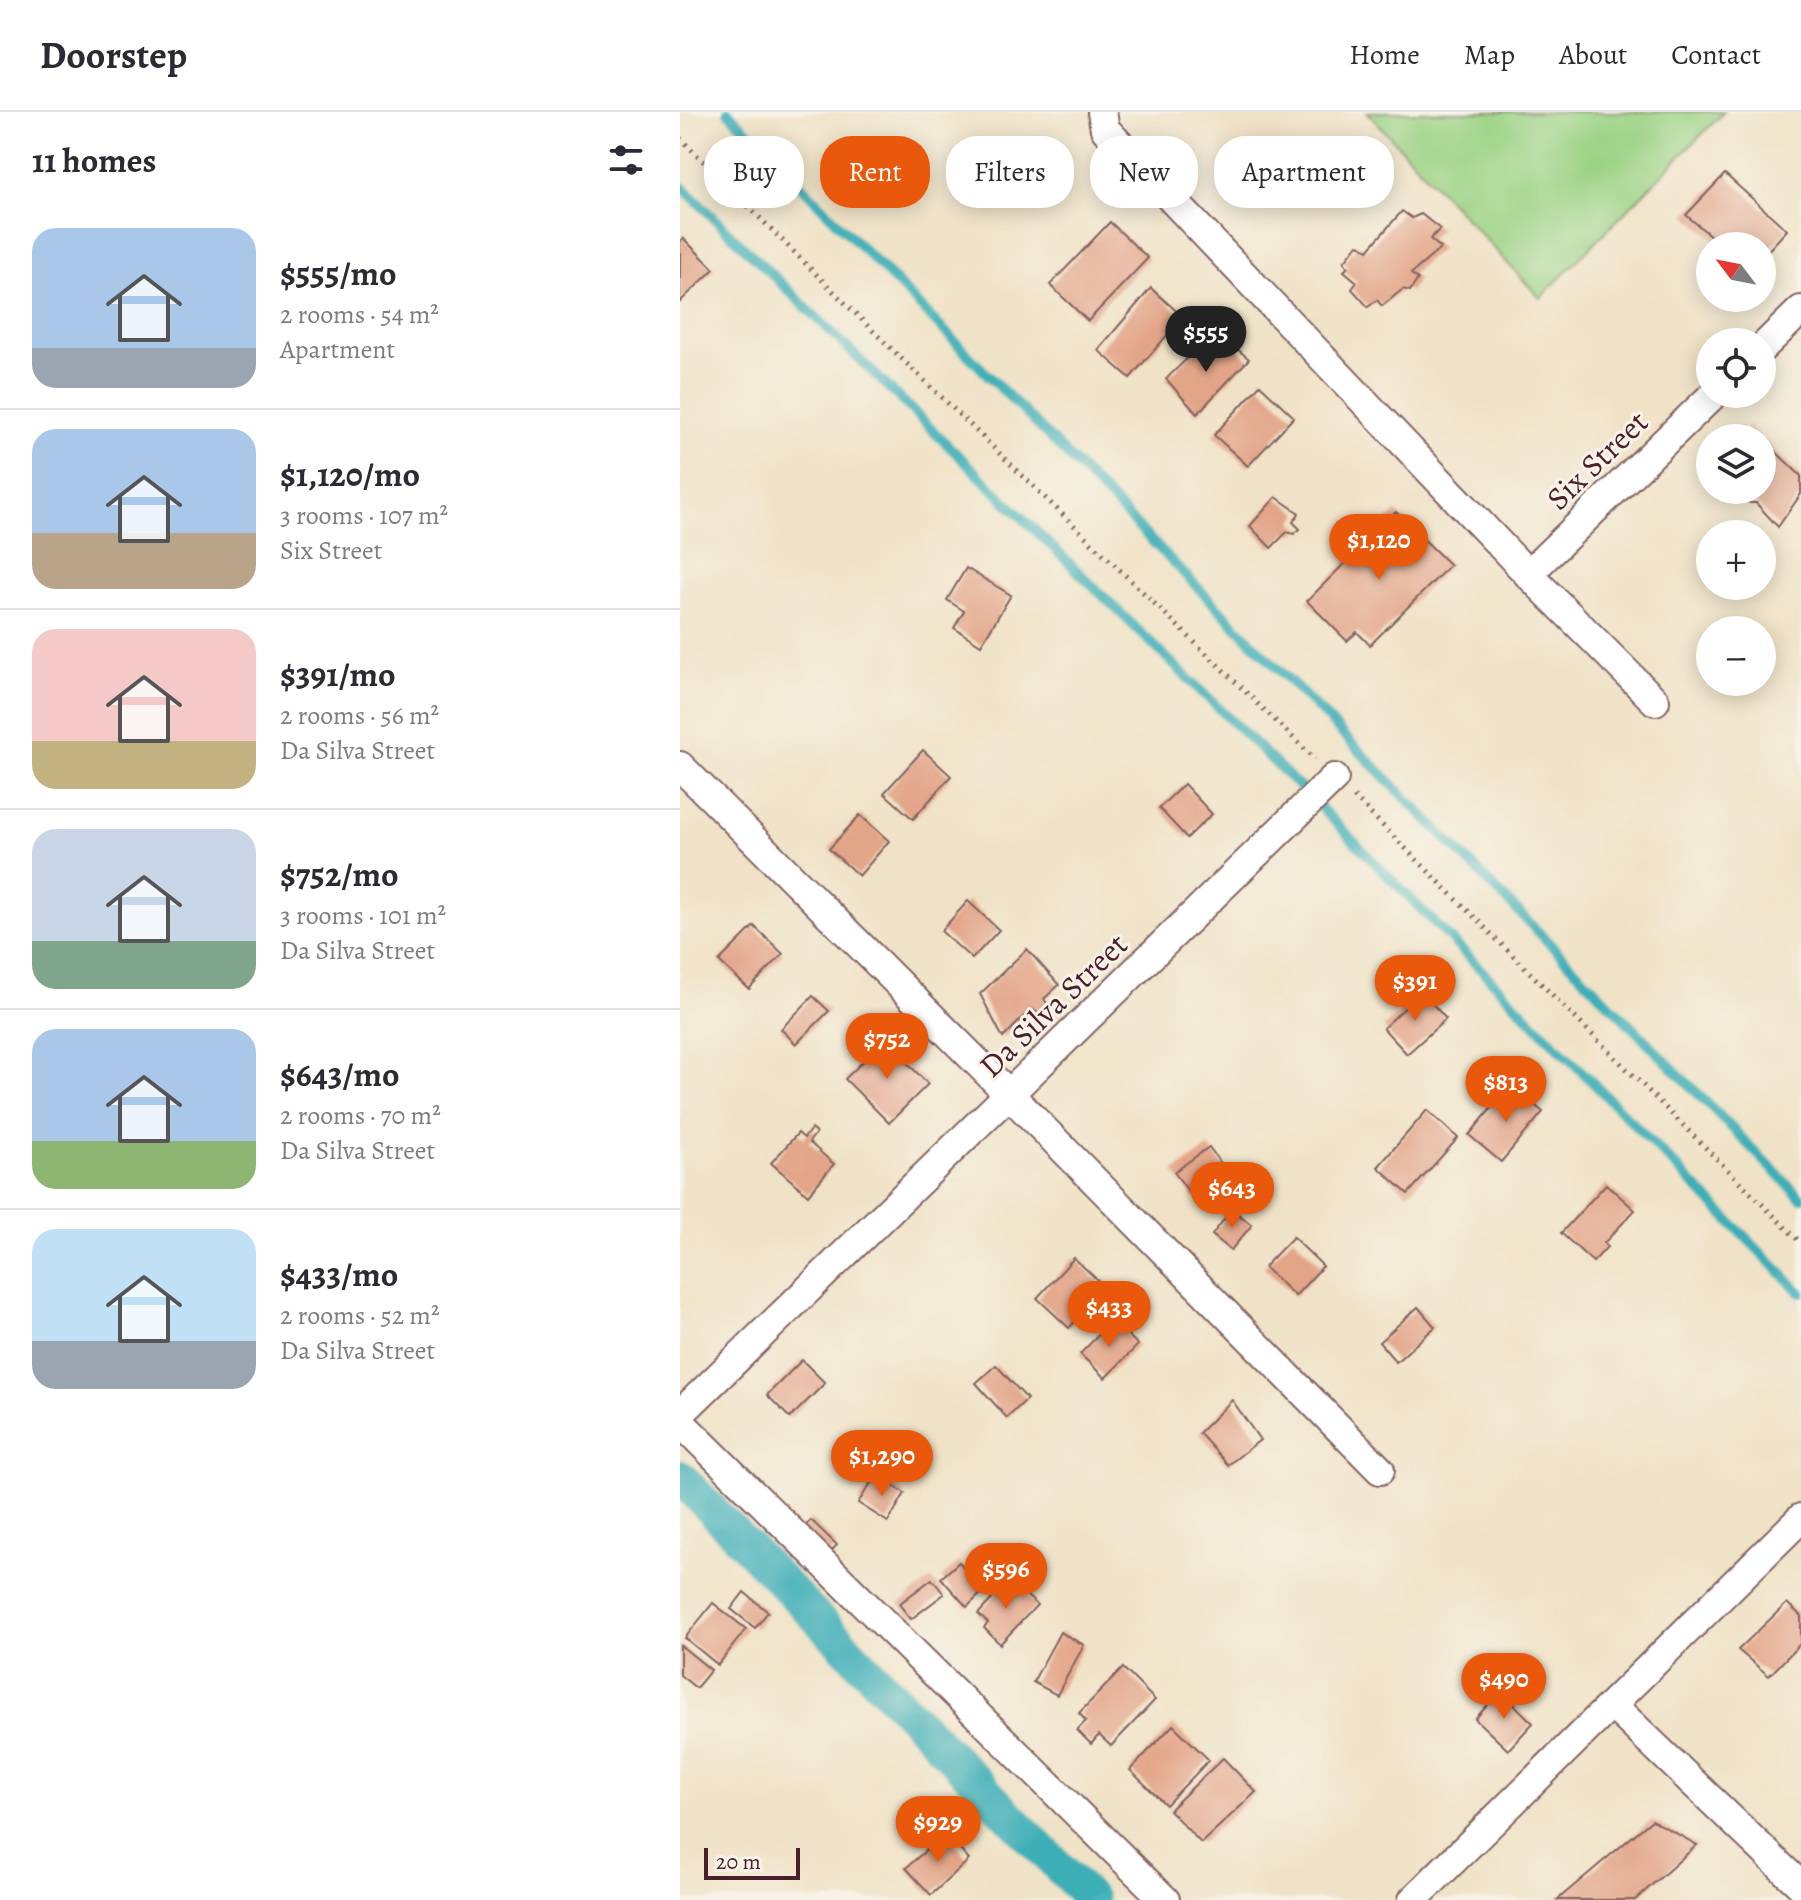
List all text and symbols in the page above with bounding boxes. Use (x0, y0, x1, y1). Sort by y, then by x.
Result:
text: Doorstep (40, 29, 187, 81)
text: Home (1349, 36, 1420, 74)
text: Map (1464, 36, 1515, 74)
text: About (1559, 36, 1627, 74)
text: Contact (1671, 36, 1761, 74)
chip: Buy (704, 136, 804, 208)
chip: Rent (820, 136, 930, 208)
chip: Filters (946, 136, 1074, 208)
chip: New (1090, 136, 1198, 208)
chip: Apartment (1214, 136, 1394, 208)
text: 11 homes (32, 137, 156, 184)
icon: filters (604, 138, 648, 182)
north arrow (1696, 232, 1776, 312)
map controls (1696, 232, 1776, 696)
text: $555/mo (280, 250, 397, 297)
icon: home (96, 260, 192, 356)
text: 2 rooms · 54 m² (280, 297, 439, 332)
pin: $555 (1159, 306, 1253, 374)
text: $555 (1183, 314, 1229, 349)
button: locate (1696, 328, 1776, 408)
text: Apartment (280, 332, 395, 367)
street label: Six Street (1536, 400, 1658, 520)
button: layers (1696, 424, 1776, 504)
text: $1,120/mo (280, 451, 420, 498)
icon: home (96, 461, 192, 557)
text: 3 rooms · 107 m² (280, 498, 448, 533)
pin: $1,120 (1314, 514, 1444, 582)
button: + (1696, 520, 1776, 600)
text: $1,120 (1347, 522, 1411, 557)
text: Six Street (280, 533, 382, 568)
button: − (1696, 616, 1776, 696)
text: $391/mo (280, 651, 396, 698)
icon: home (96, 661, 192, 757)
text: 2 rooms · 56 m² (280, 698, 439, 733)
text: Da Silva Street (280, 733, 435, 768)
text: $752/mo (280, 851, 399, 898)
icon: home (96, 861, 192, 957)
text: 3 rooms · 101 m² (280, 898, 446, 933)
street label: Da Silva Street (969, 923, 1137, 1087)
text: Da Silva Street (280, 933, 435, 968)
pin: $391 (1368, 955, 1462, 1023)
text: $391 (1393, 963, 1437, 998)
pin: $752 (840, 1013, 934, 1081)
text: $752 (864, 1021, 910, 1056)
text: $643/mo (280, 1051, 400, 1098)
pin: $813 (1459, 1056, 1553, 1124)
icon: home (96, 1061, 192, 1157)
text: $813 (1483, 1064, 1529, 1099)
text: 2 rooms · 70 m² (280, 1098, 441, 1133)
text: Da Silva Street (280, 1133, 435, 1168)
pin: $643 (1185, 1162, 1279, 1230)
text: $643 (1208, 1170, 1256, 1205)
text: $433/mo (280, 1251, 398, 1298)
icon: home (96, 1261, 192, 1357)
pin: $433 (1062, 1281, 1156, 1349)
text: $433 (1086, 1289, 1132, 1324)
text: 2 rooms · 52 m² (280, 1298, 439, 1333)
text: Da Silva Street (280, 1333, 435, 1368)
pin: $1,290 (817, 1430, 947, 1498)
text: $1,290 (849, 1438, 915, 1473)
pin: $596 (959, 1543, 1053, 1611)
text: $596 (982, 1551, 1030, 1586)
pin: $490 (1457, 1653, 1551, 1721)
text: $490 (1479, 1661, 1529, 1696)
pin: $929 (891, 1796, 985, 1864)
text: $929 (914, 1804, 962, 1839)
scale bar (704, 1844, 800, 1880)
text: 20 m (716, 1847, 761, 1877)

